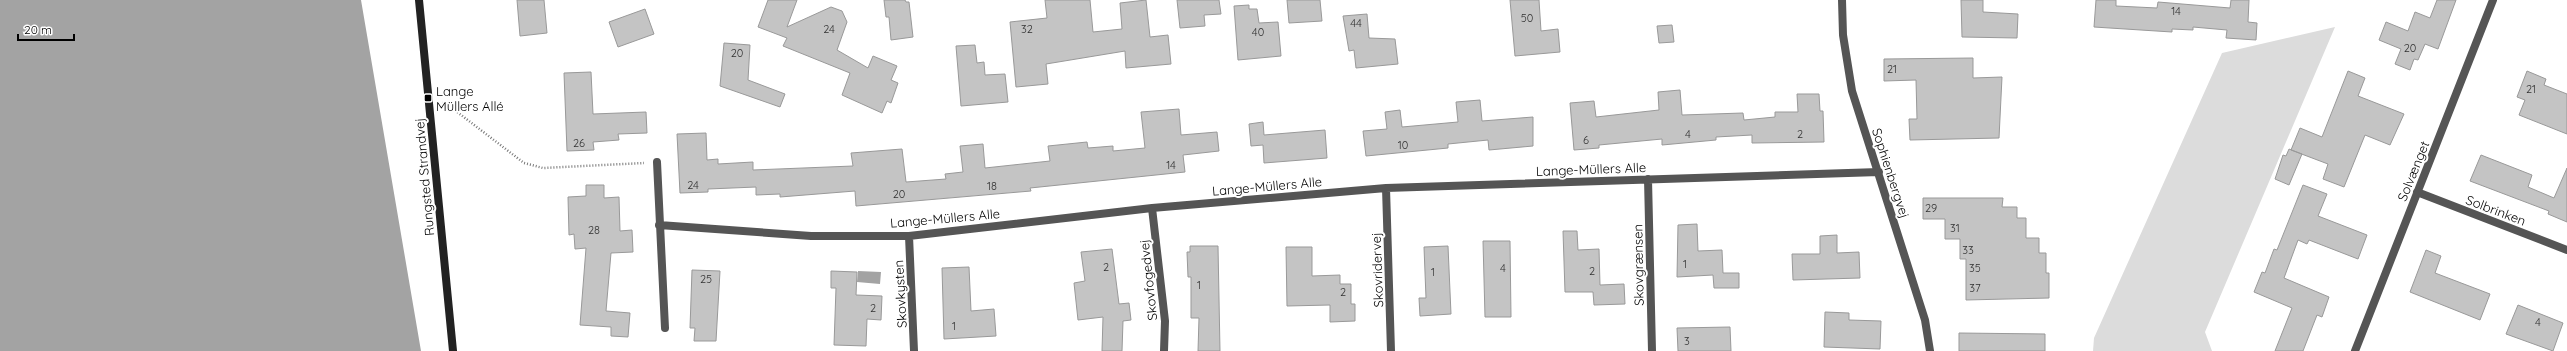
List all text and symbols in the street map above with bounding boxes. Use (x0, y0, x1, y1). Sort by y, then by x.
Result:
house number: 14 (2171, 4, 2181, 18)
house number: 50 (1521, 11, 1533, 25)
scale bar (18, 16, 74, 42)
house number: 44 (1350, 16, 1362, 30)
text: 20 m (24, 22, 52, 37)
house number: 24 (823, 22, 835, 36)
house number: 32 (1021, 22, 1033, 36)
house number: 40 (1252, 25, 1264, 39)
house number: 20 (2404, 41, 2416, 55)
house number: 20 (731, 46, 743, 60)
house number: 21 (1887, 62, 1897, 76)
house number: 21 (2526, 82, 2536, 96)
place label: Lange Müllers Allé (436, 83, 504, 114)
marker: Lange Müllers Allé (423, 93, 433, 103)
street label: Rungsted Strandvej (411, 117, 437, 237)
street label: Sophienbergvej (1869, 126, 1913, 220)
house number: 4 (1685, 127, 1691, 141)
house number: 2 (1797, 127, 1803, 141)
house number: 6 (1583, 133, 1589, 147)
house number: 26 (573, 136, 585, 150)
house number: 10 (1398, 138, 1408, 152)
street label: Solvænget (2394, 139, 2432, 203)
house number: 14 (1166, 158, 1176, 172)
street label: Lange-Müllers Alle (1536, 159, 1646, 179)
street label: Lange-Müllers Alle (1211, 173, 1323, 199)
house number: 24 (687, 178, 699, 192)
house number: 18 (987, 179, 997, 193)
house number: 20 (893, 187, 905, 201)
street label: Solbrinken (2464, 191, 2528, 229)
house number: 29 (1925, 201, 1937, 215)
street label: Lange-Müllers Alle (889, 205, 1001, 231)
house number: 31 (1950, 221, 1960, 235)
house number: 28 (588, 223, 600, 237)
street label: Skovgrænsen (1629, 224, 1647, 306)
street label: Skovridervej (1368, 232, 1386, 308)
street label: Skovfogedvej (1136, 239, 1160, 321)
house number: 33 (1962, 243, 1974, 257)
house number: 1 (1683, 257, 1687, 271)
street label: Skovkysten (890, 260, 910, 328)
house number: 2 (1103, 260, 1109, 274)
house number: 4 (1500, 261, 1506, 275)
house number: 35 (1969, 261, 1981, 275)
house number: 2 (1589, 264, 1595, 278)
house number: 1 (1431, 265, 1435, 279)
house number: 25 (700, 272, 712, 286)
house number: 1 (1197, 278, 1201, 292)
house number: 37 (1969, 281, 1981, 295)
house number: 2 (1340, 285, 1346, 299)
house number: 2 (870, 301, 876, 315)
house number: 4 (2535, 315, 2541, 329)
house number: 1 (952, 319, 956, 333)
house number: 3 (1684, 334, 1690, 348)

